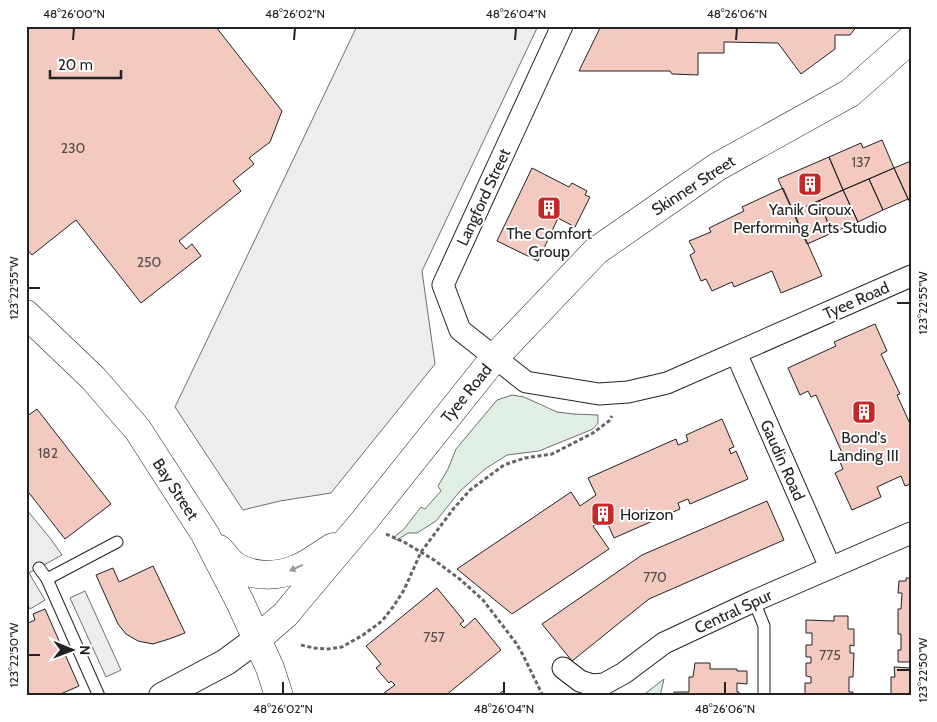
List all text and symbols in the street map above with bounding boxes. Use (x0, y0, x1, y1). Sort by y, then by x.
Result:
text: 48°26'00"N (43, 6, 105, 21)
text: 48°26'02"N (265, 6, 325, 21)
text: 48°26'04"N (486, 6, 546, 21)
text: 48°26'06"N (707, 6, 767, 21)
scale bar (50, 48, 121, 80)
text: 20 m (58, 56, 93, 74)
house number: 230 (61, 139, 86, 157)
street label: Langford Street (453, 145, 515, 249)
street label: Skinner Street (648, 151, 739, 219)
house number: 137 (851, 153, 871, 171)
building icon: Yanik Giroux Performing Arts Studio (797, 171, 823, 197)
building icon: The Comfort Group (536, 195, 562, 221)
place label: Yanik Giroux Performing Arts Studio (733, 200, 887, 237)
place label: The Comfort Group (506, 224, 592, 261)
house number: 250 (137, 253, 162, 271)
text: 123°22'55"W (6, 256, 21, 320)
text: 123°22'55"W (915, 271, 930, 335)
street label: Tyee Road (820, 278, 892, 323)
street label: Tyee Road (437, 360, 496, 426)
building icon: Bond's Landing III (851, 399, 877, 425)
street label: Gaudin Road (756, 417, 809, 504)
place label: Bond's Landing III (829, 428, 899, 465)
house number: 182 (38, 444, 58, 462)
street label: Bay Street (149, 455, 203, 524)
building icon: Horizon (590, 501, 616, 527)
place label: Horizon (620, 505, 673, 524)
one-way arrow (289, 564, 303, 572)
house number: 770 (643, 568, 667, 586)
street label: Central Spur (691, 585, 776, 638)
text: 123°22'50"W (6, 622, 21, 687)
north arrow (48, 624, 98, 674)
house number: 757 (423, 628, 445, 646)
text: 123°22'50"W (915, 637, 930, 702)
text: N (76, 645, 94, 655)
house number: 775 (819, 646, 841, 664)
text: 48°26'02"N (253, 701, 313, 716)
text: 48°26'04"N (474, 701, 534, 716)
text: 48°26'06"N (695, 701, 755, 716)

